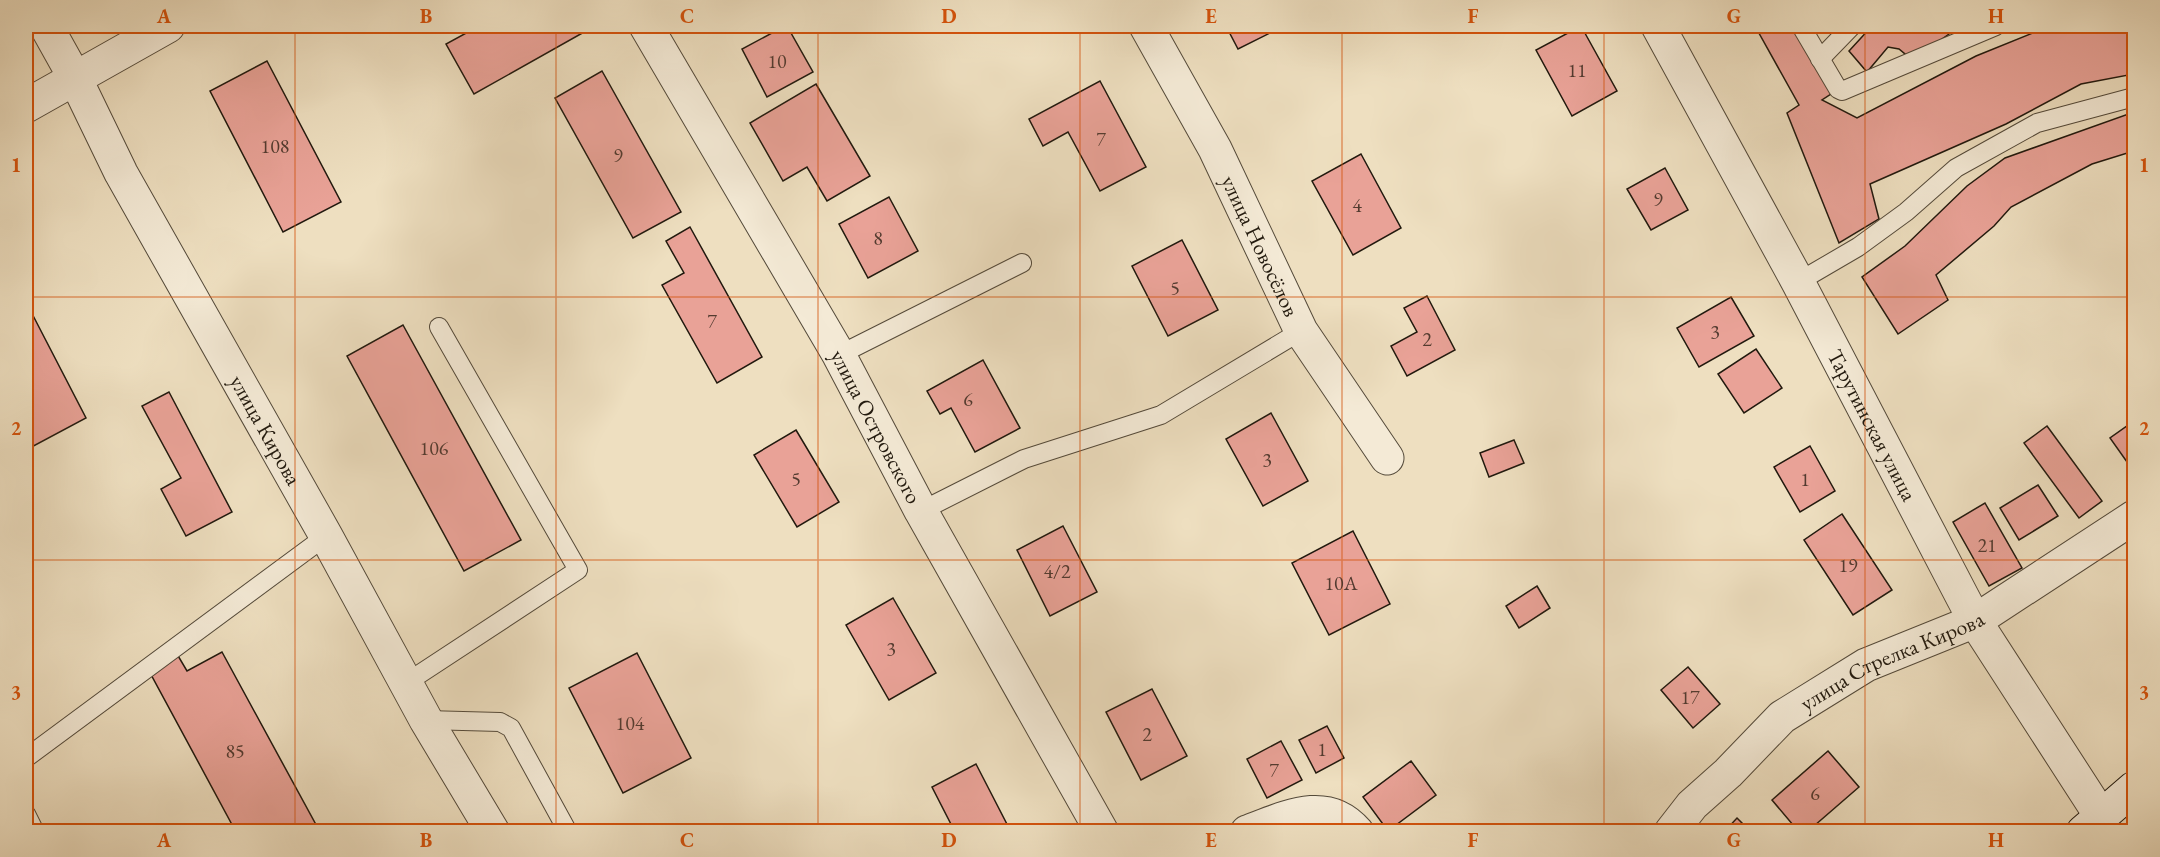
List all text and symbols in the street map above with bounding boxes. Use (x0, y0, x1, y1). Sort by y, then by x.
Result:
text: A (156, 3, 172, 29)
text: B (420, 3, 432, 29)
text: C (680, 3, 694, 29)
text: D (941, 3, 957, 29)
text: E (1205, 3, 1217, 29)
text: F (1468, 3, 1479, 29)
text: G (1727, 3, 1741, 29)
text: H (1988, 3, 2004, 29)
house number: 10 (767, 48, 787, 74)
house number: 11 (1567, 57, 1587, 83)
house number: 7 (1096, 126, 1106, 152)
house number: 108 (261, 133, 289, 159)
house number: 9 (613, 142, 623, 168)
text: 1 (11, 152, 21, 178)
text: 1 (2139, 152, 2149, 178)
street label: улица Новосёлов (1215, 171, 1306, 321)
house number: 9 (1653, 186, 1663, 212)
house number: 4 (1352, 192, 1362, 218)
house number: 8 (873, 225, 883, 251)
house number: 5 (1170, 275, 1180, 301)
house number: 7 (707, 308, 717, 334)
house number: 3 (1710, 319, 1720, 345)
house number: 2 (1422, 326, 1432, 352)
street label: улица Островского (824, 344, 929, 509)
street label: Тарутинская улица (1821, 344, 1924, 506)
street label: улица Кирова (223, 370, 308, 491)
house number: 6 (963, 386, 973, 412)
text: 2 (11, 415, 22, 441)
text: 2 (2139, 415, 2150, 441)
house number: 106 (420, 435, 449, 461)
house number: 3 (1262, 447, 1272, 473)
house number: 5 (791, 466, 801, 492)
house number: 1 (1800, 466, 1810, 492)
house number: 21 (1977, 532, 1997, 558)
house number: 19 (1838, 552, 1858, 578)
house number: 4/2 (1043, 558, 1071, 584)
house number: 10А (1324, 570, 1358, 596)
street label: улица Стрелка Кирова (1794, 605, 1990, 717)
house number: 3 (886, 636, 896, 662)
text: 3 (11, 679, 21, 705)
text: 3 (2139, 679, 2149, 705)
house number: 17 (1680, 684, 1700, 710)
house number: 104 (616, 710, 645, 736)
house number: 2 (1142, 721, 1152, 747)
house number: 1 (1317, 736, 1327, 762)
house number: 85 (225, 738, 245, 764)
house number: 7 (1269, 757, 1279, 783)
house number: 6 (1810, 780, 1820, 806)
text: A (156, 827, 172, 853)
text: B (420, 827, 432, 853)
text: C (680, 827, 694, 853)
text: D (941, 827, 957, 853)
text: E (1205, 827, 1217, 853)
text: F (1468, 827, 1479, 853)
text: G (1727, 827, 1741, 853)
text: H (1988, 827, 2004, 853)

